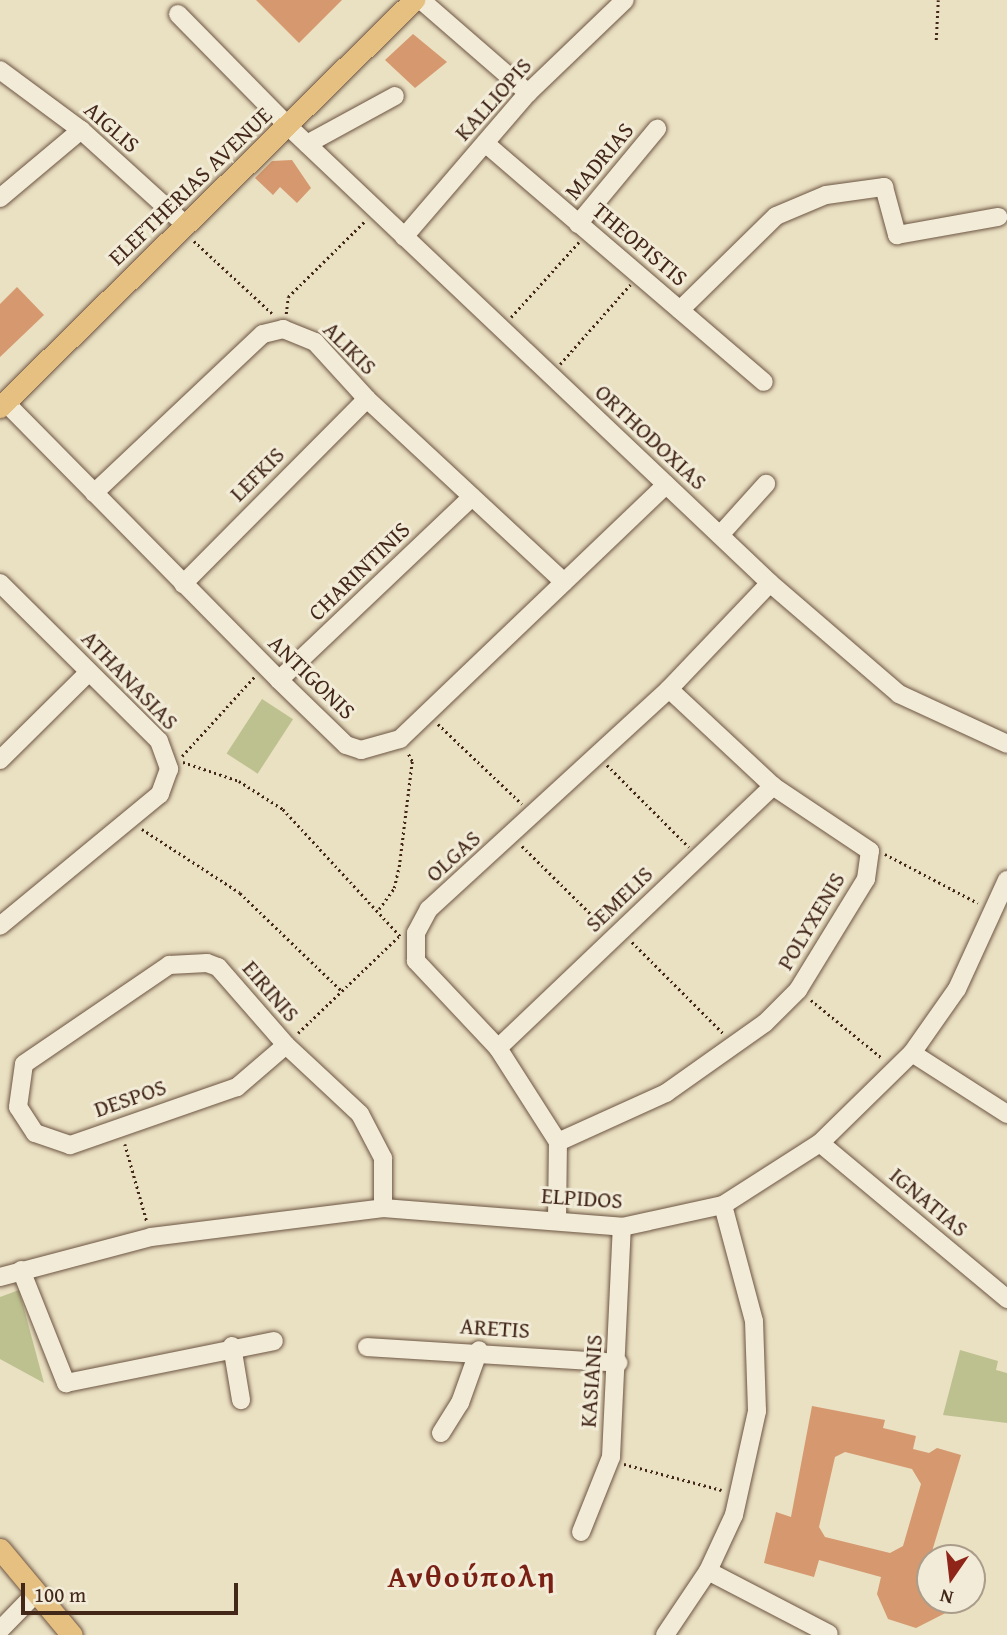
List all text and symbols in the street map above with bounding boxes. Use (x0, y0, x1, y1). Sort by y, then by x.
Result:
street label: KALLIOPIS (449, 52, 537, 146)
street label: AIGLIS (79, 96, 145, 158)
street label: ELEFTHERIAS AVENUE (102, 101, 278, 271)
street label: MADRIAS (559, 117, 639, 205)
street label: THEOPISTIS (587, 196, 693, 292)
street label: ALIKIS (318, 316, 382, 380)
street label: ORTHODOXIAS (589, 378, 713, 496)
street label: LEFKIS (224, 441, 290, 507)
street label: CHARINTINIS (303, 516, 415, 626)
street label: ATHANASIAS (76, 625, 184, 735)
street label: ANTIGONIS (263, 629, 361, 725)
street label: OLGAS (420, 824, 486, 888)
street label: SEMELIS (580, 860, 658, 938)
street label: POLYXENIS (771, 867, 851, 975)
street label: EIRINIS (237, 955, 305, 1027)
street label: DESPOS (90, 1073, 170, 1123)
street label: IGNATIAS (884, 1161, 974, 1243)
street label: ELPIDOS (540, 1181, 624, 1215)
street label: ARETIS (459, 1312, 531, 1344)
street label: KASIANIS (574, 1334, 608, 1428)
north arrow (916, 1544, 986, 1614)
district label: Ανθούπολη (389, 1558, 555, 1594)
scale bar (24, 1568, 242, 1612)
text: 100 m (34, 1579, 86, 1610)
text: N (937, 1582, 956, 1613)

